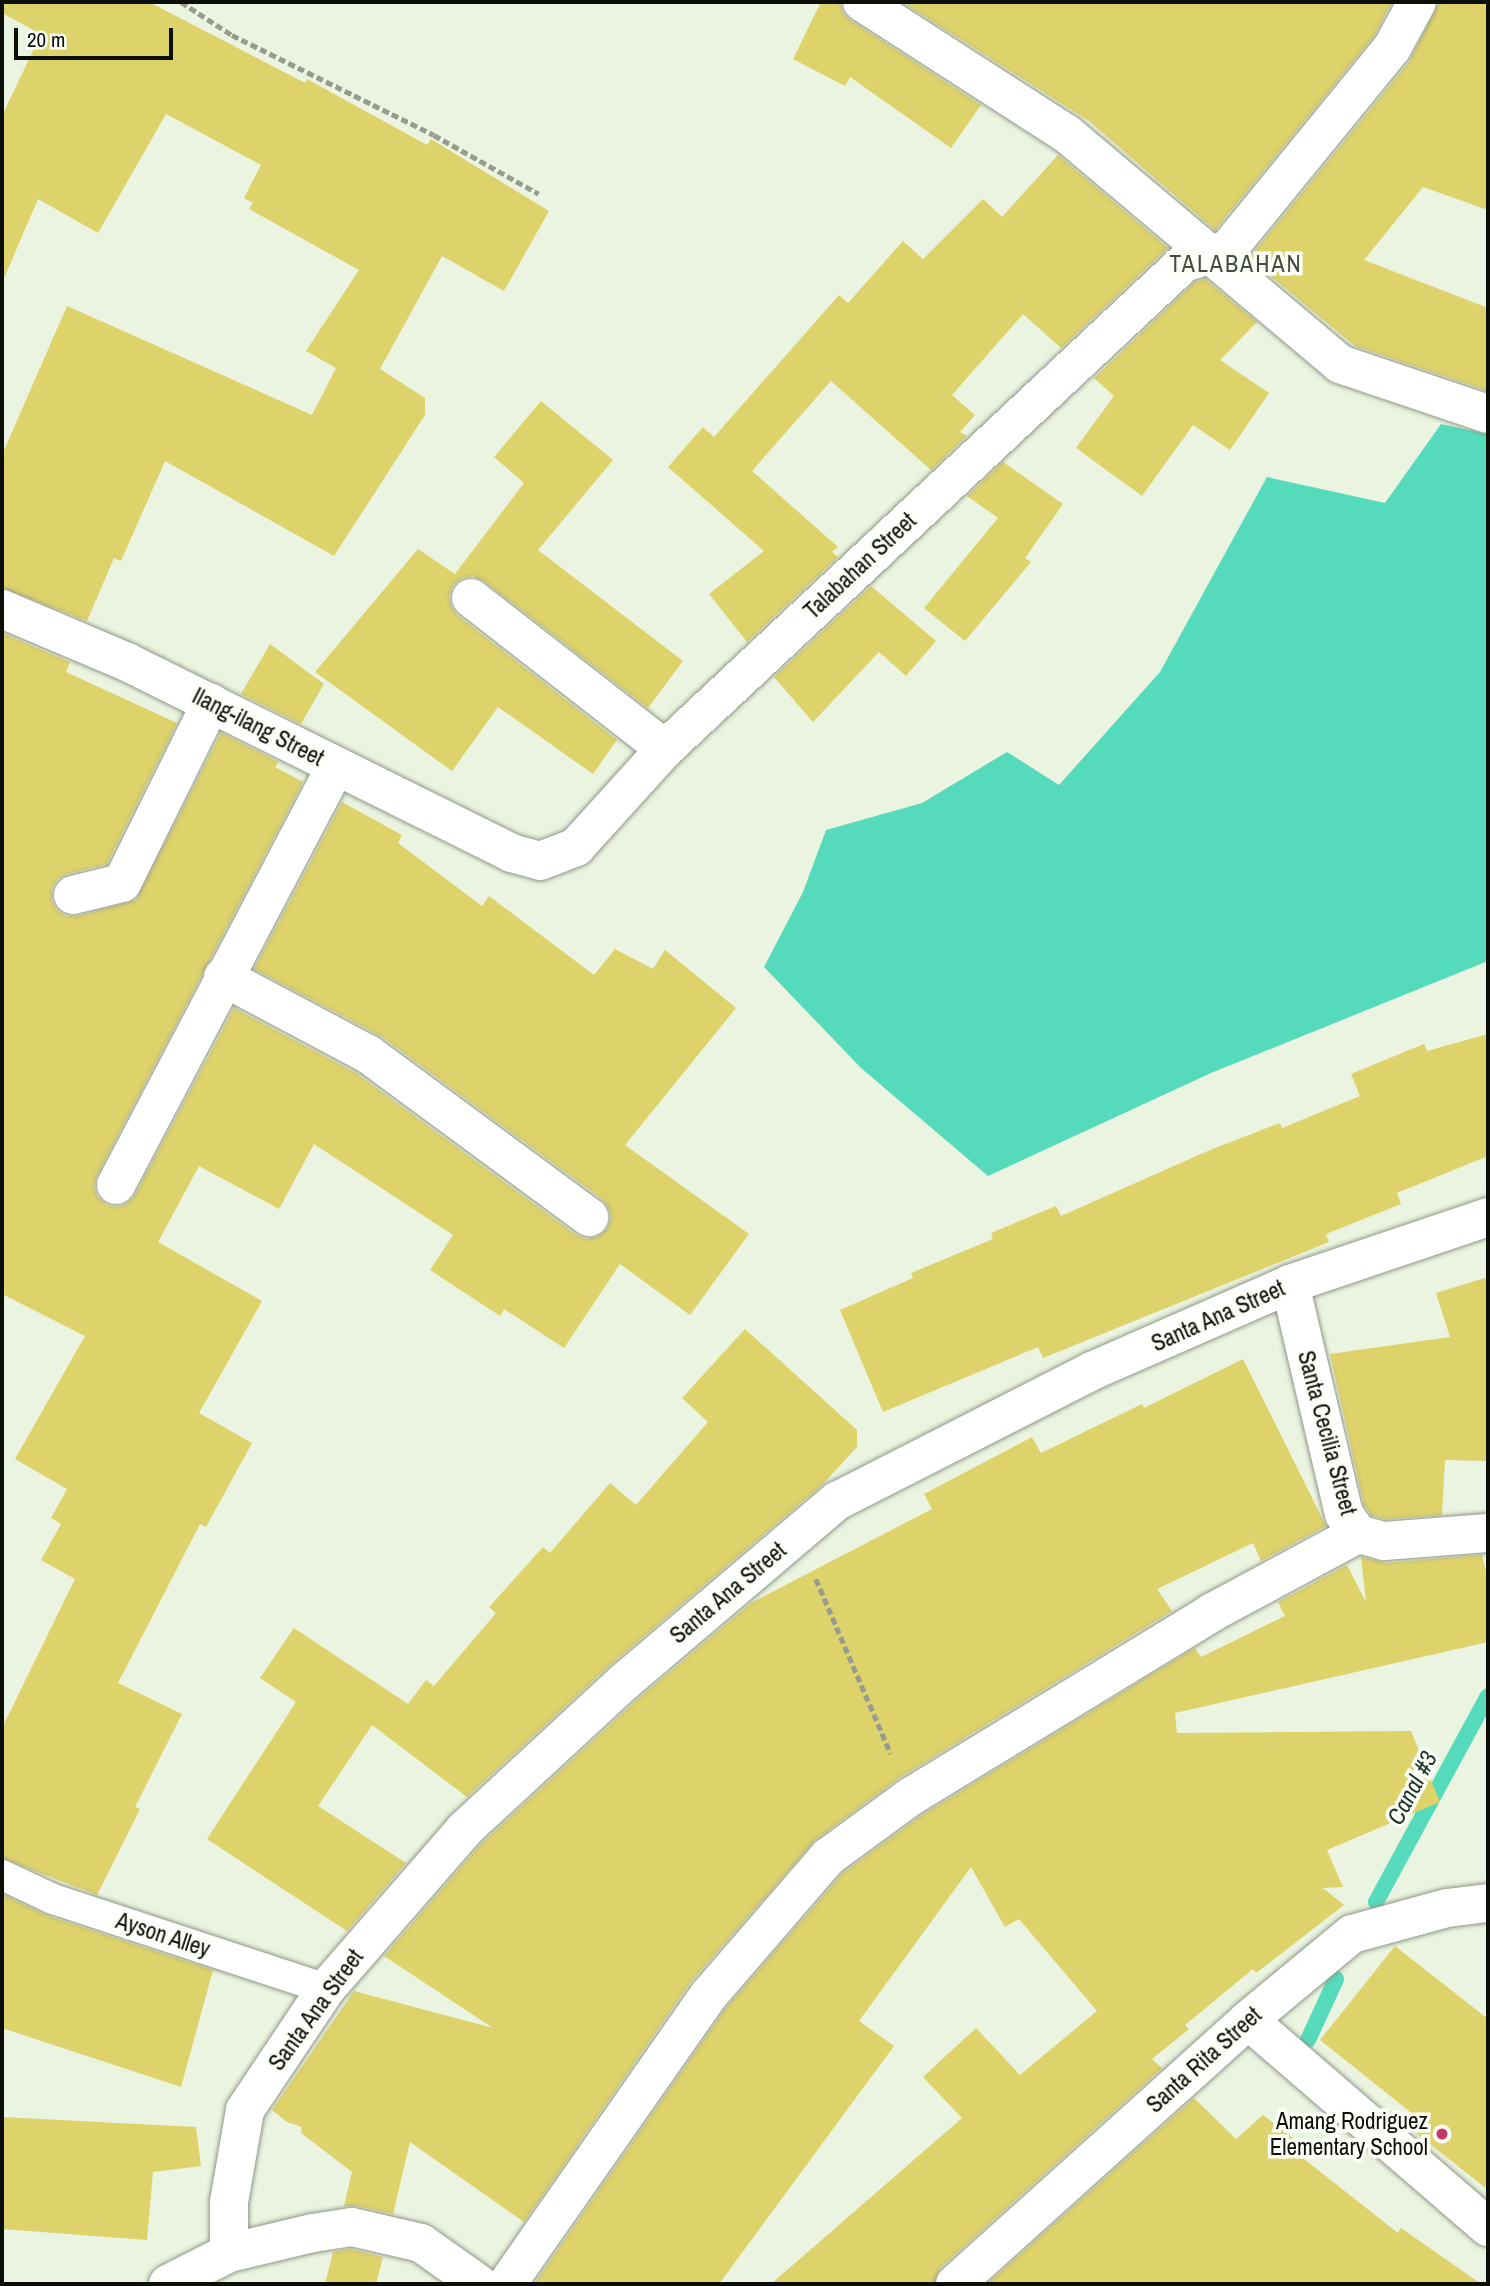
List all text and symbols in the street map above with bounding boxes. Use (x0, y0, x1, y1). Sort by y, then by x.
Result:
scale bar (18, 14, 177, 58)
text: 20 m (27, 25, 65, 54)
district label: TALABAHAN (1170, 250, 1302, 278)
street label: Talabahan Street (798, 507, 922, 625)
street label: Ilang-ilang Street (188, 682, 328, 772)
street label: Santa Ana Street (1147, 1274, 1289, 1358)
street label: Santa Cecilia Street (1292, 1348, 1362, 1518)
street label: Santa Ana Street (664, 1536, 792, 1650)
water label: Canal #3 (1381, 1746, 1443, 1830)
street label: Ayson Alley (112, 1907, 214, 1963)
street label: Santa Ana Street (263, 1944, 369, 2076)
street label: Santa Rita Street (1141, 2001, 1267, 2119)
place label: Amang Rodriguez Elementary School (1270, 2107, 1428, 2161)
marker: Amang Rodriguez Elementary School (1434, 2126, 1450, 2142)

